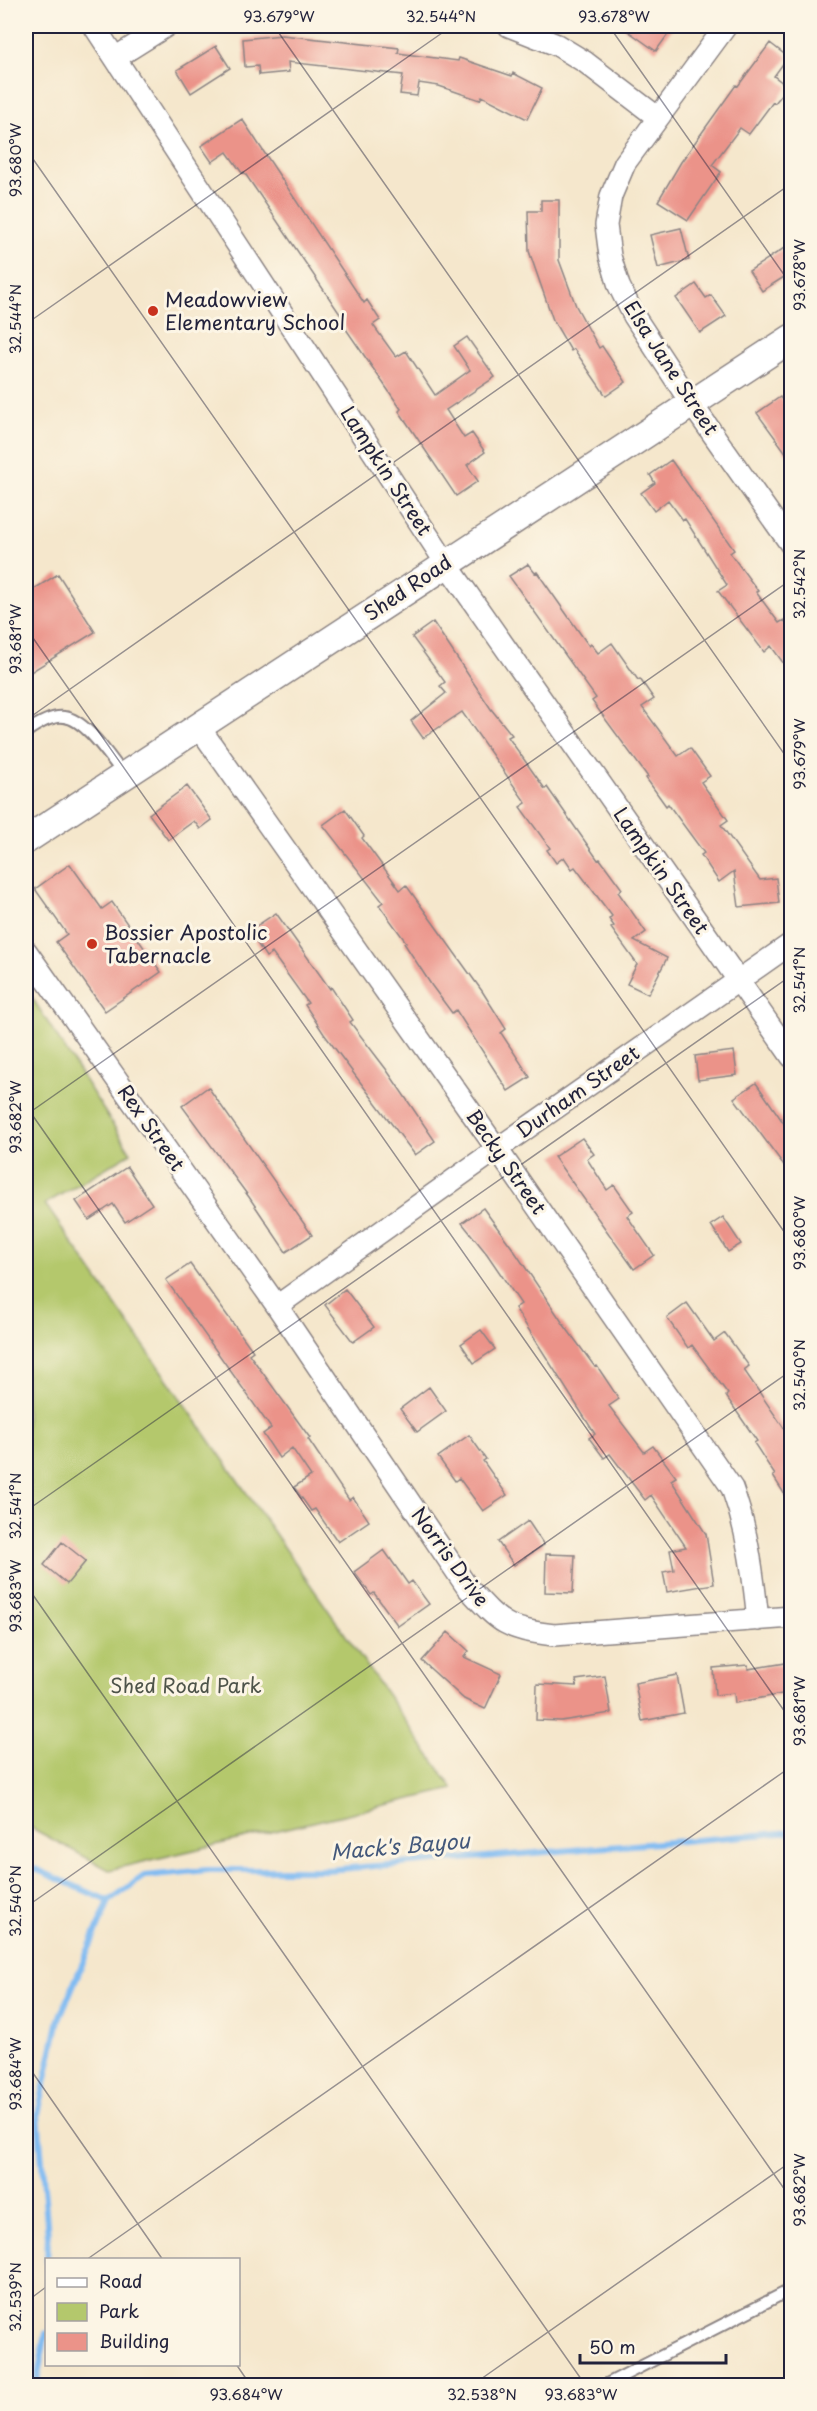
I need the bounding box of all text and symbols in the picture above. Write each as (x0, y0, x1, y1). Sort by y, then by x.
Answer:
text: 93.679°W (243, 4, 315, 27)
text: 32.544°N (406, 4, 476, 27)
text: 93.678°W (578, 4, 651, 27)
text: 93.680°W (3, 122, 26, 197)
text: 93.678°W (787, 238, 810, 311)
text: 32.544°N (3, 284, 26, 354)
place label: Meadowview Elementary School (165, 284, 345, 337)
street label: Elsa Jane Street (617, 294, 727, 441)
marker: Meadowview Elementary School (146, 304, 160, 318)
street label: Lampkin Street (334, 400, 440, 541)
street label: Shed Road (358, 547, 457, 628)
text: 32.542°N (787, 549, 810, 619)
text: 93.681°W (3, 603, 26, 674)
text: 93.679°W (787, 718, 810, 790)
street label: Lampkin Street (607, 801, 717, 940)
place label: Bossier Apostolic Tabernacle (104, 917, 268, 970)
marker: Bossier Apostolic Tabernacle (85, 937, 99, 951)
text: 32.541°N (787, 947, 810, 1013)
street label: Durham Street (510, 1037, 645, 1145)
street label: Rex Street (111, 1078, 193, 1177)
text: 93.682°W (3, 1080, 26, 1154)
street label: Becky Street (459, 1103, 554, 1220)
text: 93.680°W (787, 1195, 810, 1270)
text: 32.540°N (787, 1339, 810, 1411)
text: 32.541°N (3, 1473, 26, 1539)
street label: Norris Drive (404, 1500, 497, 1612)
text: 93.683°W (3, 1559, 26, 1632)
park label: Shed Road Park (110, 1670, 262, 1700)
text: 93.681°W (787, 1675, 810, 1746)
water label: Mack's Bayou (329, 1823, 472, 1867)
text: 32.540°N (3, 1865, 26, 1937)
text: 93.684°W (3, 2037, 26, 2111)
text: 93.682°W (787, 2153, 810, 2227)
legend (45, 2258, 240, 2366)
text: 32.539°N (3, 2262, 26, 2332)
text: Road (99, 2267, 143, 2294)
text: Park (99, 2297, 139, 2324)
text: Building (99, 2327, 169, 2354)
scale bar (580, 2327, 726, 2365)
text: 50 m (589, 2333, 636, 2360)
text: 93.684°W (209, 2382, 283, 2405)
text: 32.538°N (447, 2382, 517, 2405)
text: 93.683°W (545, 2382, 618, 2405)

